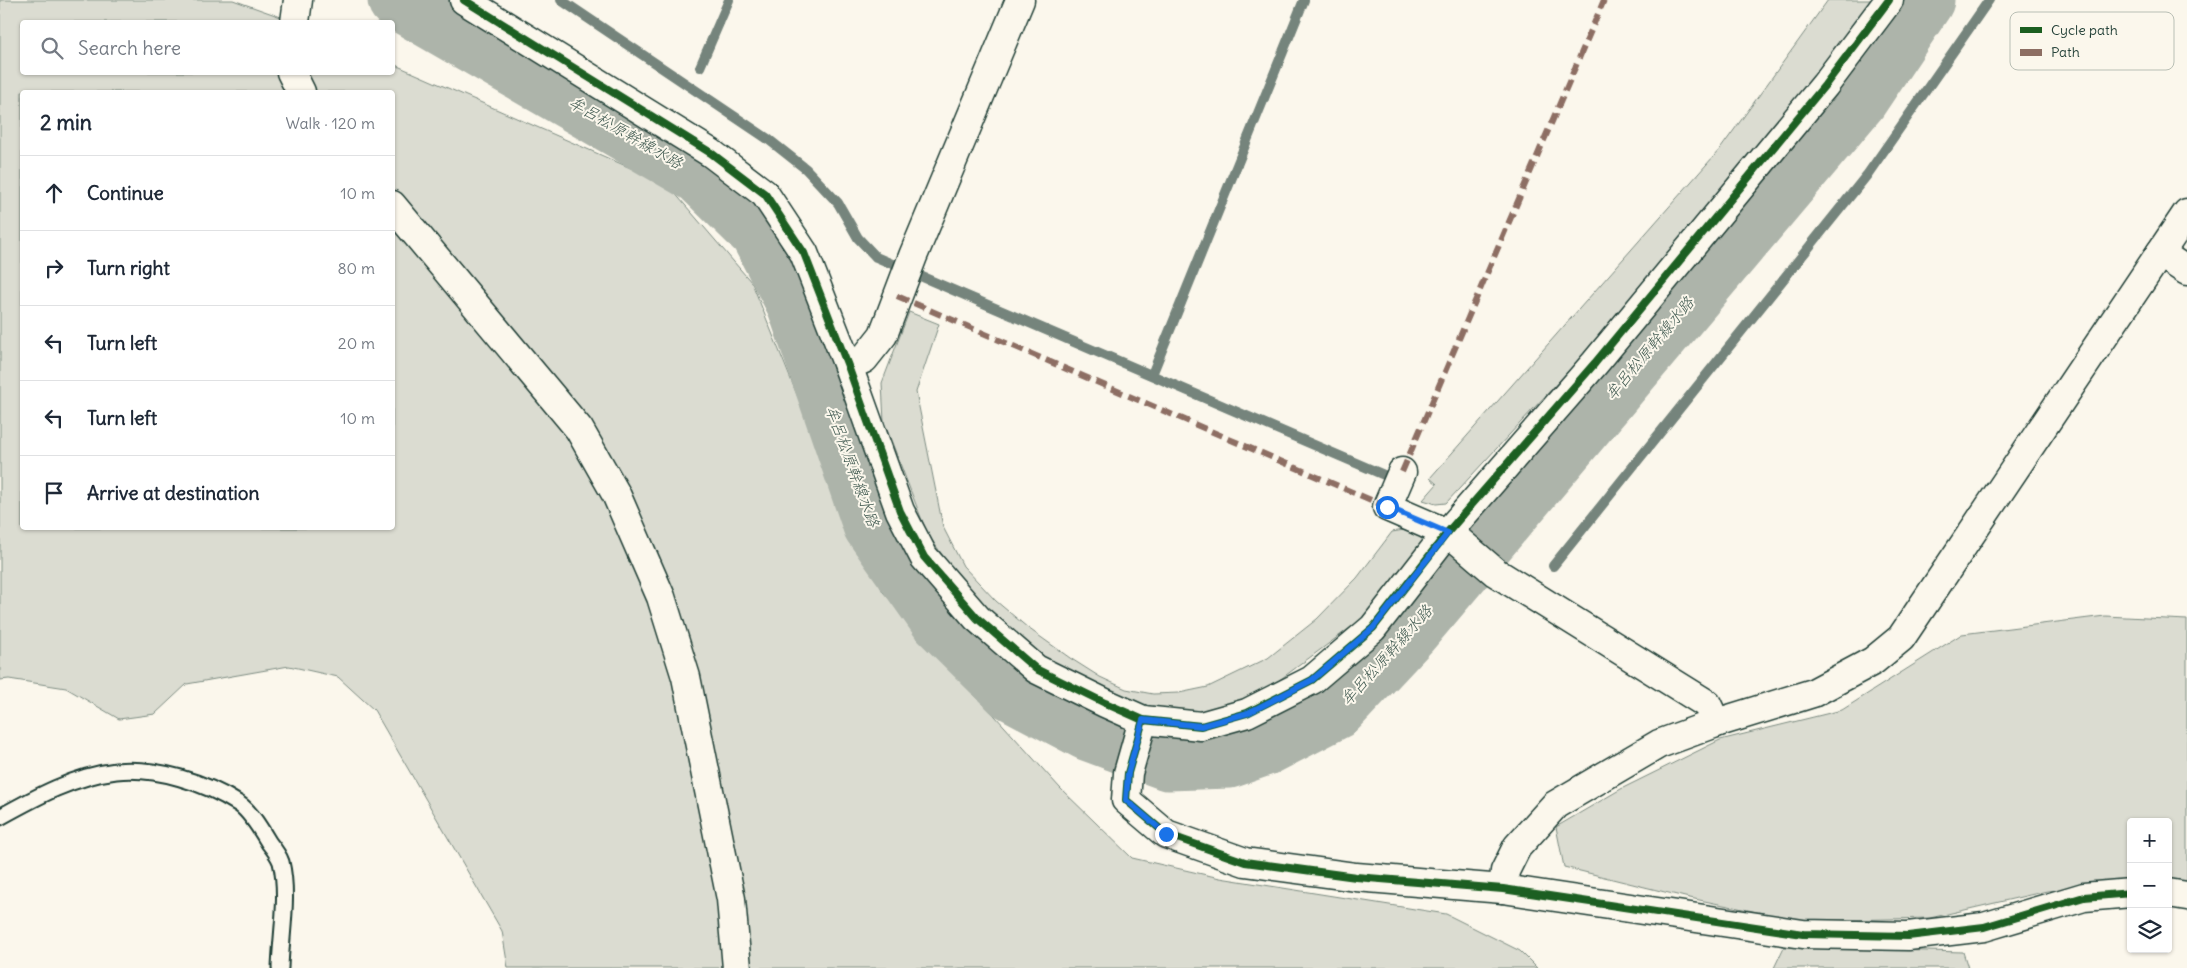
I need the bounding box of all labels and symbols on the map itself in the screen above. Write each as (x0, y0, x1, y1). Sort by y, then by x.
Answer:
legend (2010, 12, 2174, 70)
text: Cycle path (2051, 21, 2118, 39)
text: Path (2051, 43, 2080, 61)
water label: 牟呂松原幹線水路 (566, 91, 687, 173)
water label: 牟呂松原幹線水路 (1600, 292, 1698, 403)
water label: 牟呂松原幹線水路 (822, 402, 885, 530)
route start (1376, 496, 1399, 519)
water label: 牟呂松原幹線水路 (1336, 600, 1437, 709)
route end (1155, 823, 1178, 846)

